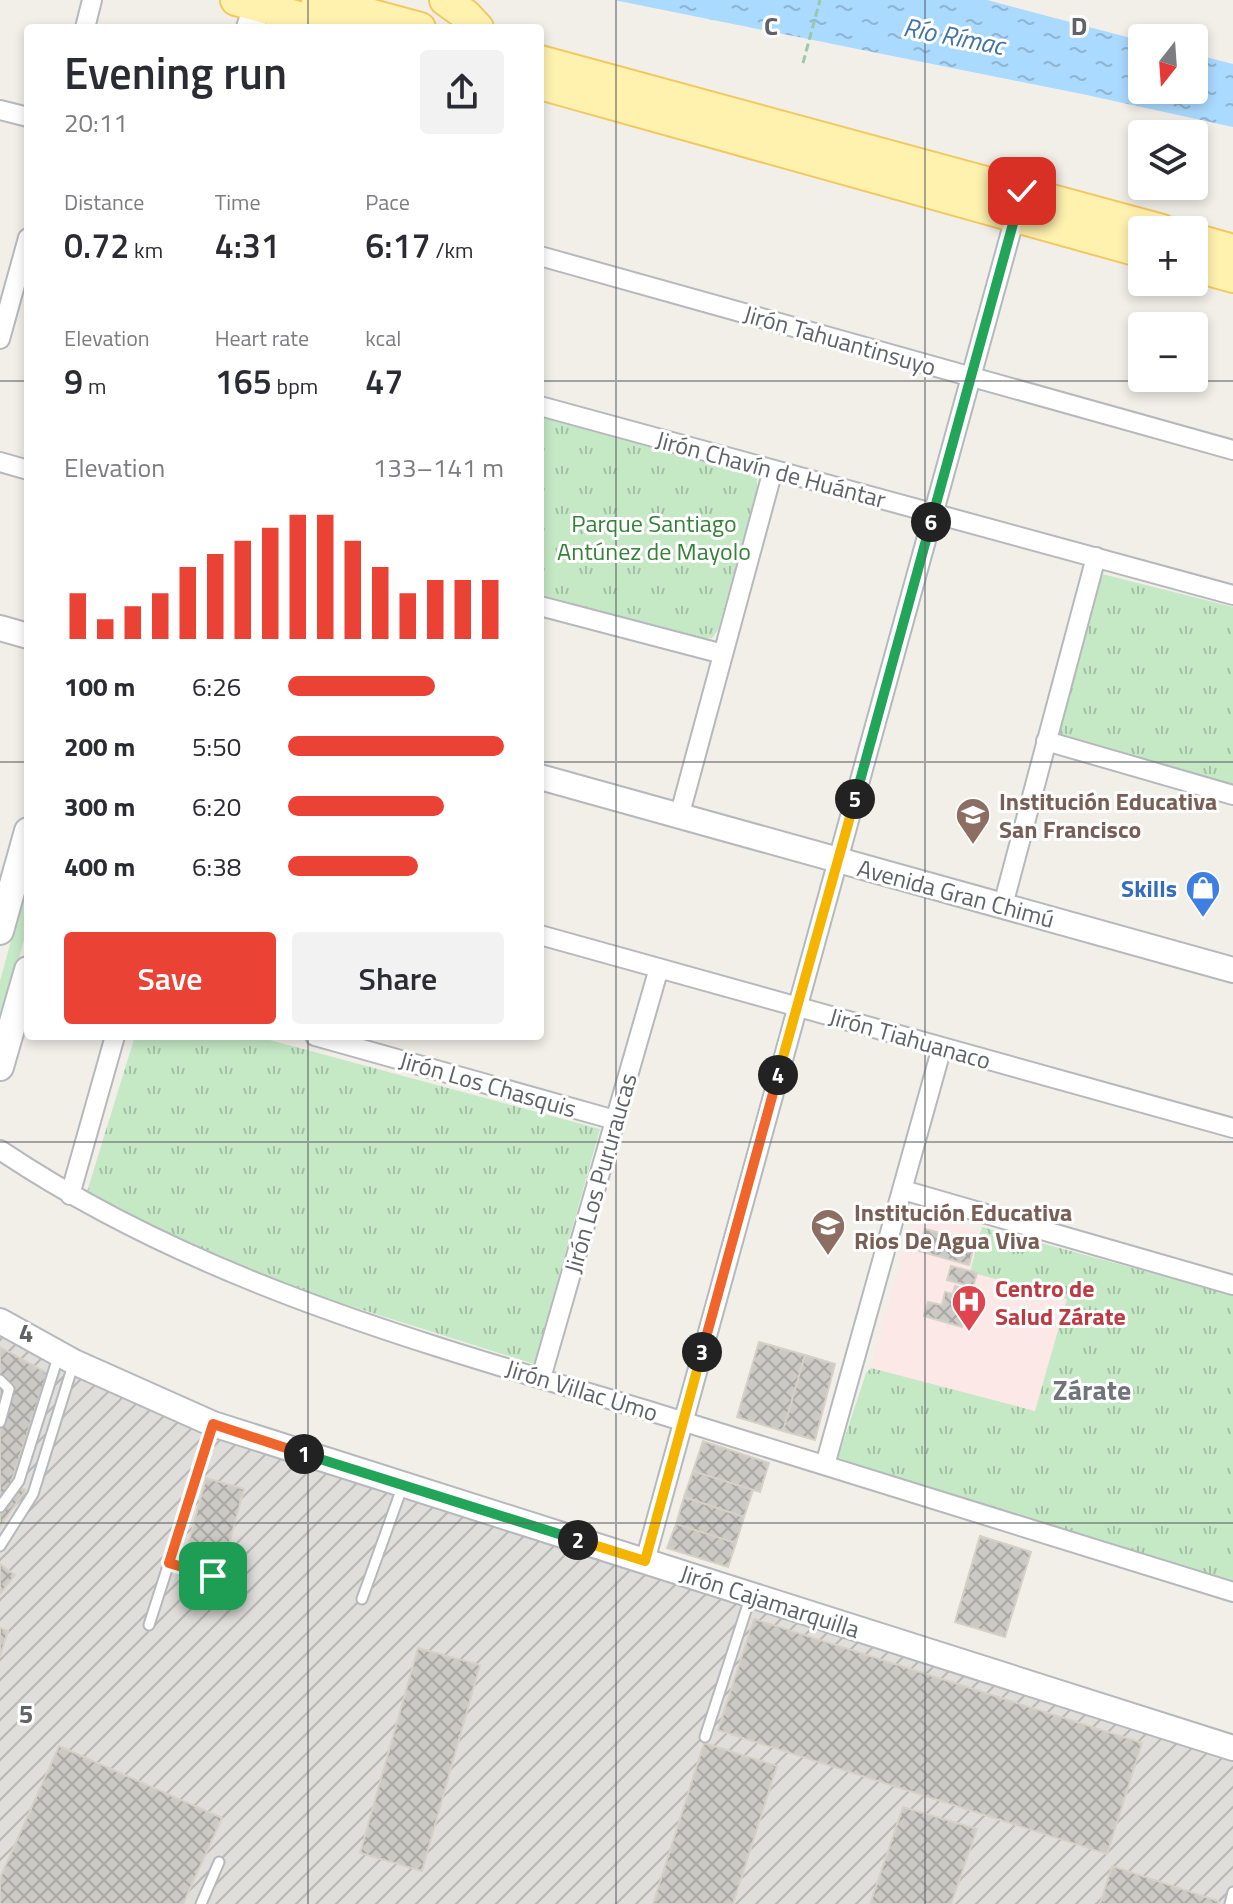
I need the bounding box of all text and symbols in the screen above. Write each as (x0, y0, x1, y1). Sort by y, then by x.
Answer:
text: C (764, 6, 778, 45)
text: D (1071, 6, 1087, 45)
water label: Río Rímac (900, 7, 1010, 65)
north arrow (1128, 24, 1208, 104)
map controls (1128, 24, 1208, 392)
text: Evening run (64, 39, 287, 106)
button: share (420, 50, 504, 134)
text: 20:11 (64, 103, 128, 142)
button: layers (1128, 120, 1208, 200)
pin (988, 157, 1056, 225)
icon: check (1000, 169, 1044, 213)
text: Distance (64, 185, 144, 219)
text: Time (215, 185, 261, 219)
text: Pace (365, 185, 410, 219)
button: + (1128, 216, 1208, 296)
text: 0.72 (64, 219, 129, 271)
text: 4:31 (215, 219, 280, 271)
text: 6:17 (365, 219, 431, 271)
text: km (129, 233, 163, 267)
text: /km (431, 233, 473, 267)
street label: Jirón Tahuantinsuyo (740, 295, 940, 385)
button: − (1128, 312, 1208, 392)
text: Elevation (64, 321, 150, 355)
text: Heart rate (215, 321, 309, 355)
text: kcal (365, 321, 401, 355)
text: 9 (64, 355, 83, 407)
text: 165 (215, 355, 272, 407)
text: 47 (365, 355, 403, 407)
text: m (83, 369, 106, 403)
text: bpm (272, 369, 318, 403)
street label: Jirón Chavín de Huántar (652, 421, 890, 517)
text: Elevation (64, 448, 165, 487)
text: 133–141 m (373, 448, 504, 487)
pin: 6 (911, 502, 951, 542)
park label: Parque Santiago Antúnez de Mayolo (557, 505, 751, 569)
text: 6 (925, 505, 937, 539)
text: 100 m (64, 667, 135, 706)
text: 6:26 (192, 667, 241, 706)
text: 200 m (64, 727, 135, 766)
text: 5:50 (192, 727, 241, 766)
pin: 5 (835, 779, 875, 819)
text: 5 (849, 782, 861, 816)
place label: Institución Educativa San Francisco (999, 783, 1217, 847)
text: 300 m (64, 787, 135, 826)
text: 6:20 (192, 787, 241, 826)
school or university icon: Institución Educativa San Francisco (954, 796, 992, 846)
text: 400 m (64, 847, 135, 886)
text: 6:38 (192, 847, 241, 886)
street label: Avenida Gran Chimú (853, 849, 1059, 937)
shop icon: Skills (1184, 869, 1222, 919)
place label: Skills (1121, 870, 1177, 906)
button: Save (64, 932, 276, 1024)
button: Share (292, 932, 504, 1024)
street label: Jirón Tiahuanaco (825, 998, 995, 1078)
street label: Jirón Los Chasquis (395, 1042, 581, 1126)
pin: 4 (758, 1055, 798, 1095)
text: 4 (772, 1058, 784, 1092)
street label: Jirón Los Pururaucas (554, 1069, 646, 1277)
place label: Institución Educativa Rios De Agua Viva (854, 1194, 1072, 1258)
school or university icon: Institución Educativa Rios De Agua Viva (809, 1207, 847, 1257)
place label: Centro de Salud Zárate (995, 1270, 1126, 1334)
hospital icon: Centro de Salud Zárate (950, 1283, 988, 1333)
text: 4 (19, 1313, 33, 1352)
pin: 3 (682, 1332, 722, 1372)
text: 3 (696, 1335, 708, 1369)
street label: Jirón Villac Umo (501, 1350, 663, 1430)
district label: Zárate (1053, 1368, 1131, 1411)
pin: 1 (284, 1434, 324, 1474)
text: 1 (298, 1437, 310, 1471)
pin: 2 (558, 1520, 598, 1560)
text: 2 (572, 1523, 584, 1557)
pin (179, 1542, 247, 1610)
icon: arrive (191, 1554, 235, 1598)
street label: Jirón Cajamarquilla (675, 1555, 865, 1647)
text: 5 (19, 1694, 33, 1733)

